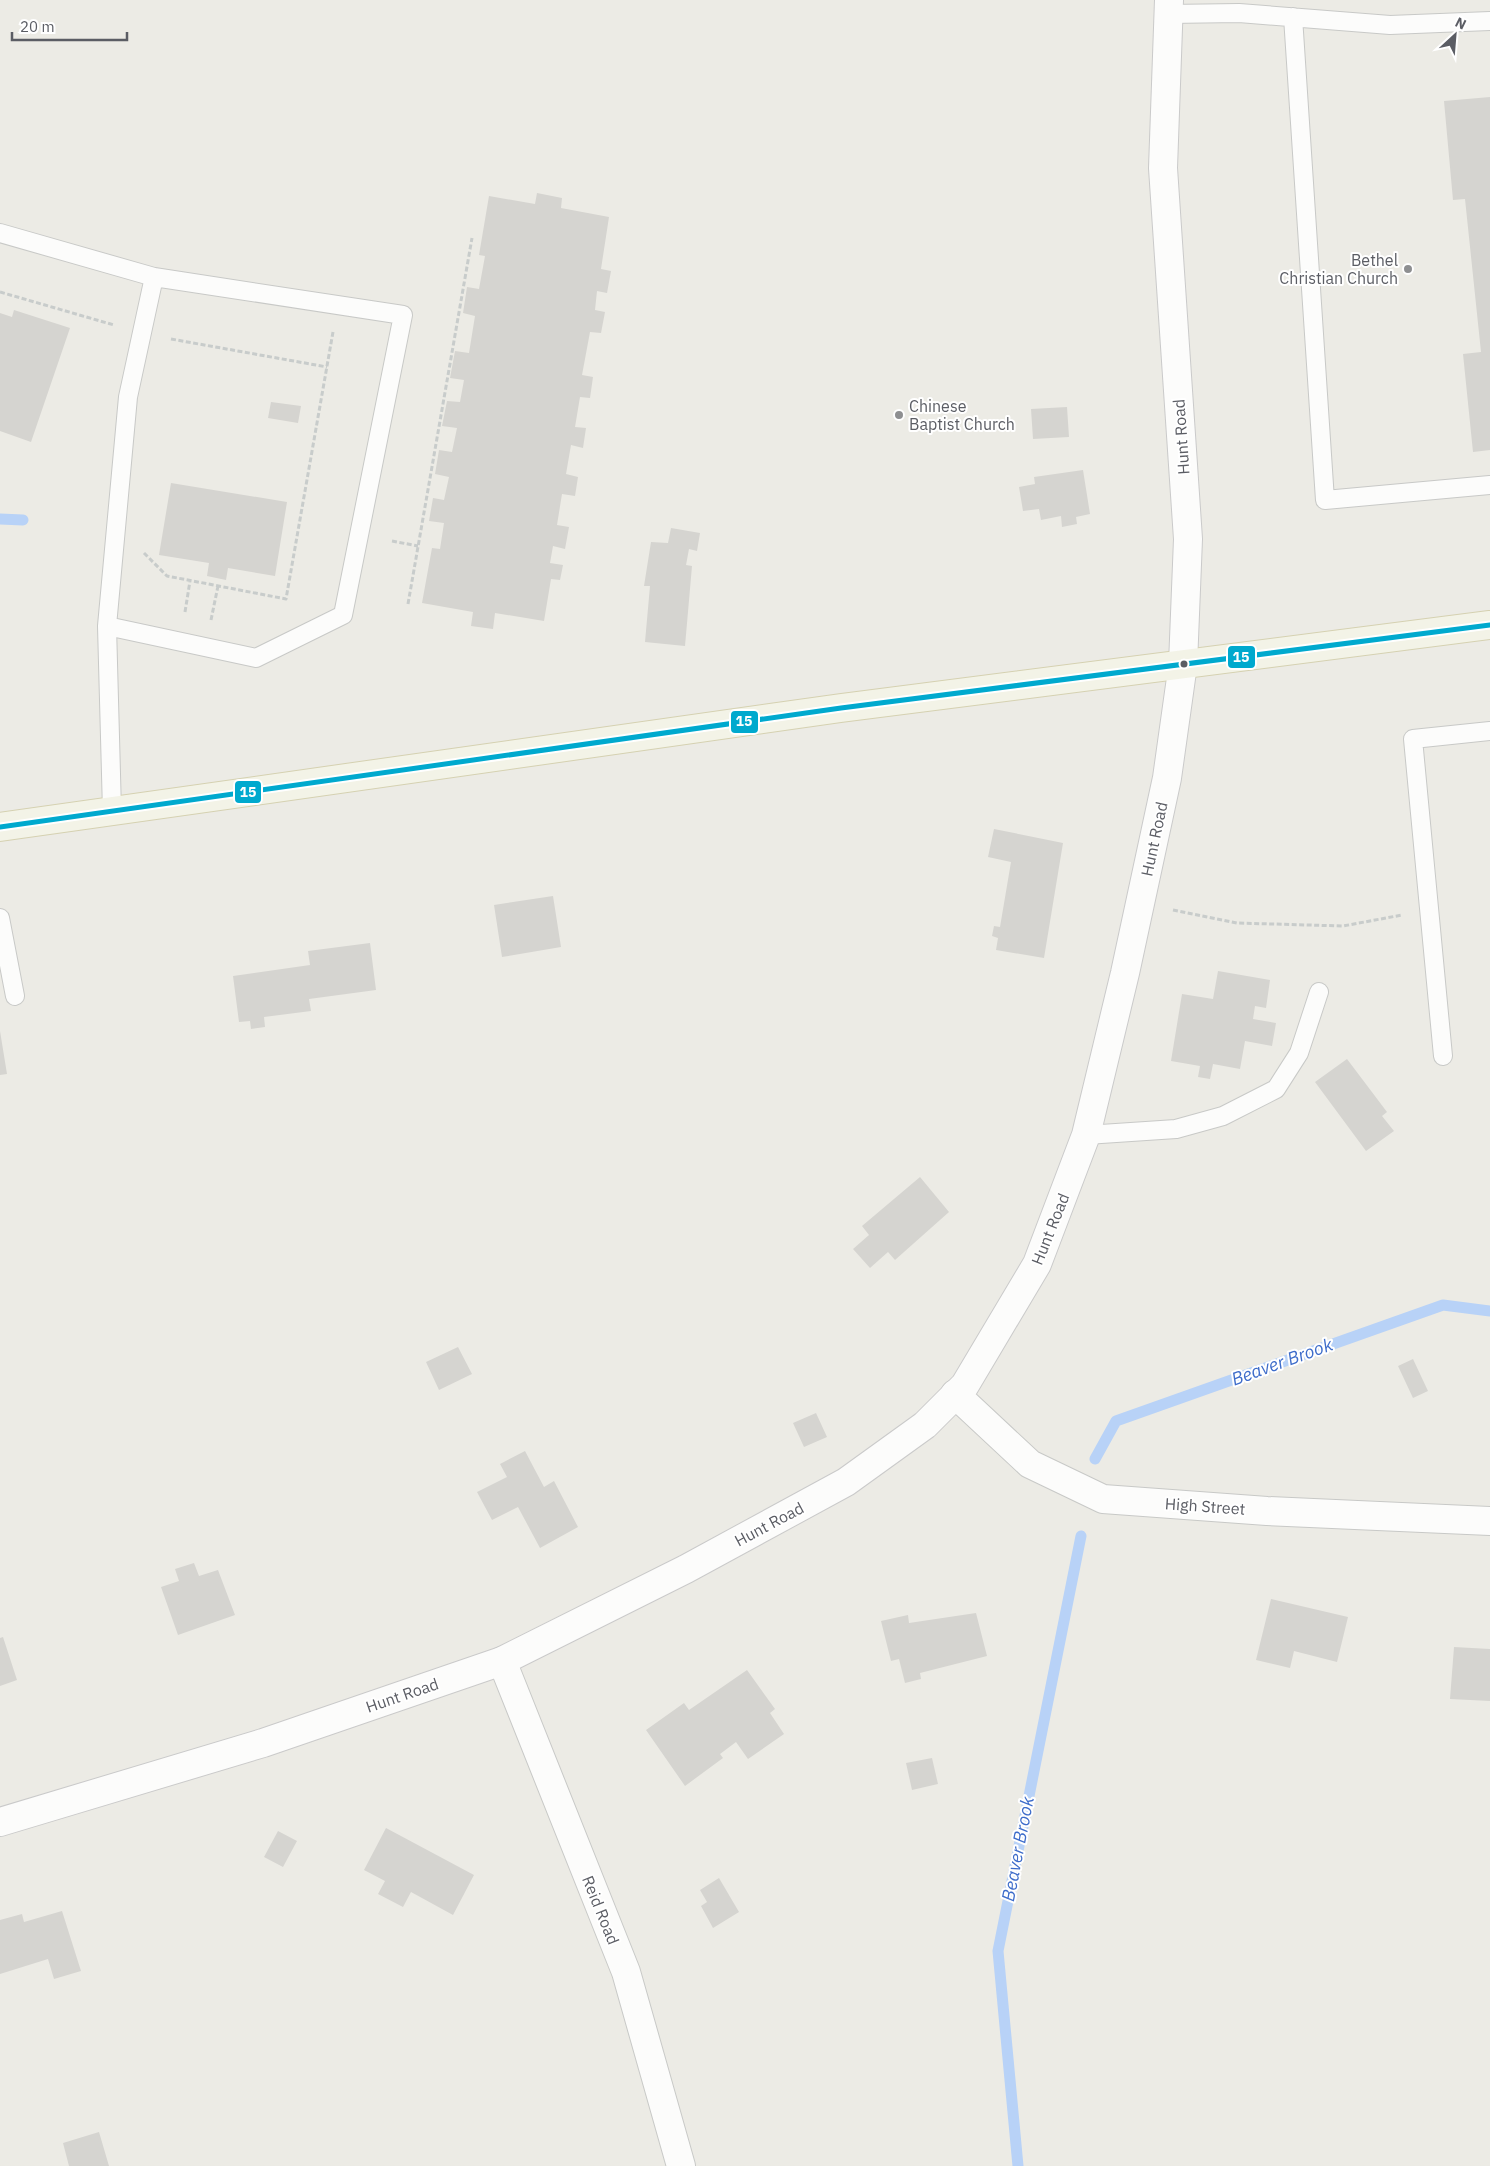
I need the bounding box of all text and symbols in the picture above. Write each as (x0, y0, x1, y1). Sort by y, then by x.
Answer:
scale bar (12, 10, 128, 42)
north arrow (1430, 10, 1480, 60)
text: N (1452, 13, 1469, 34)
text: 20 m (20, 17, 55, 36)
place label: Bethel Christian Church (1279, 250, 1398, 288)
marker: Bethel Christian Church (1402, 263, 1414, 275)
place label: Chinese Baptist Church (909, 396, 1015, 434)
street label: Hunt Road (1168, 399, 1194, 475)
marker: Chinese Baptist Church (893, 409, 905, 421)
line badge: 15 (1227, 645, 1256, 669)
text: 15 (1233, 648, 1249, 666)
unlabelled marker (1179, 659, 1189, 669)
line badge: 15 (730, 710, 759, 734)
text: 15 (736, 712, 752, 730)
line badge: 15 (234, 780, 262, 804)
text: 15 (240, 783, 256, 801)
street label: Hunt Road (1136, 800, 1172, 878)
street label: Hunt Road (1027, 1190, 1073, 1268)
water label: Beaver Brook (1228, 1332, 1336, 1390)
street label: High Street (1164, 1493, 1246, 1519)
street label: Hunt Road (731, 1497, 807, 1551)
street label: Hunt Road (363, 1673, 441, 1717)
water label: Beaver Brook (996, 1794, 1039, 1903)
street label: Reid Road (578, 1873, 624, 1947)

